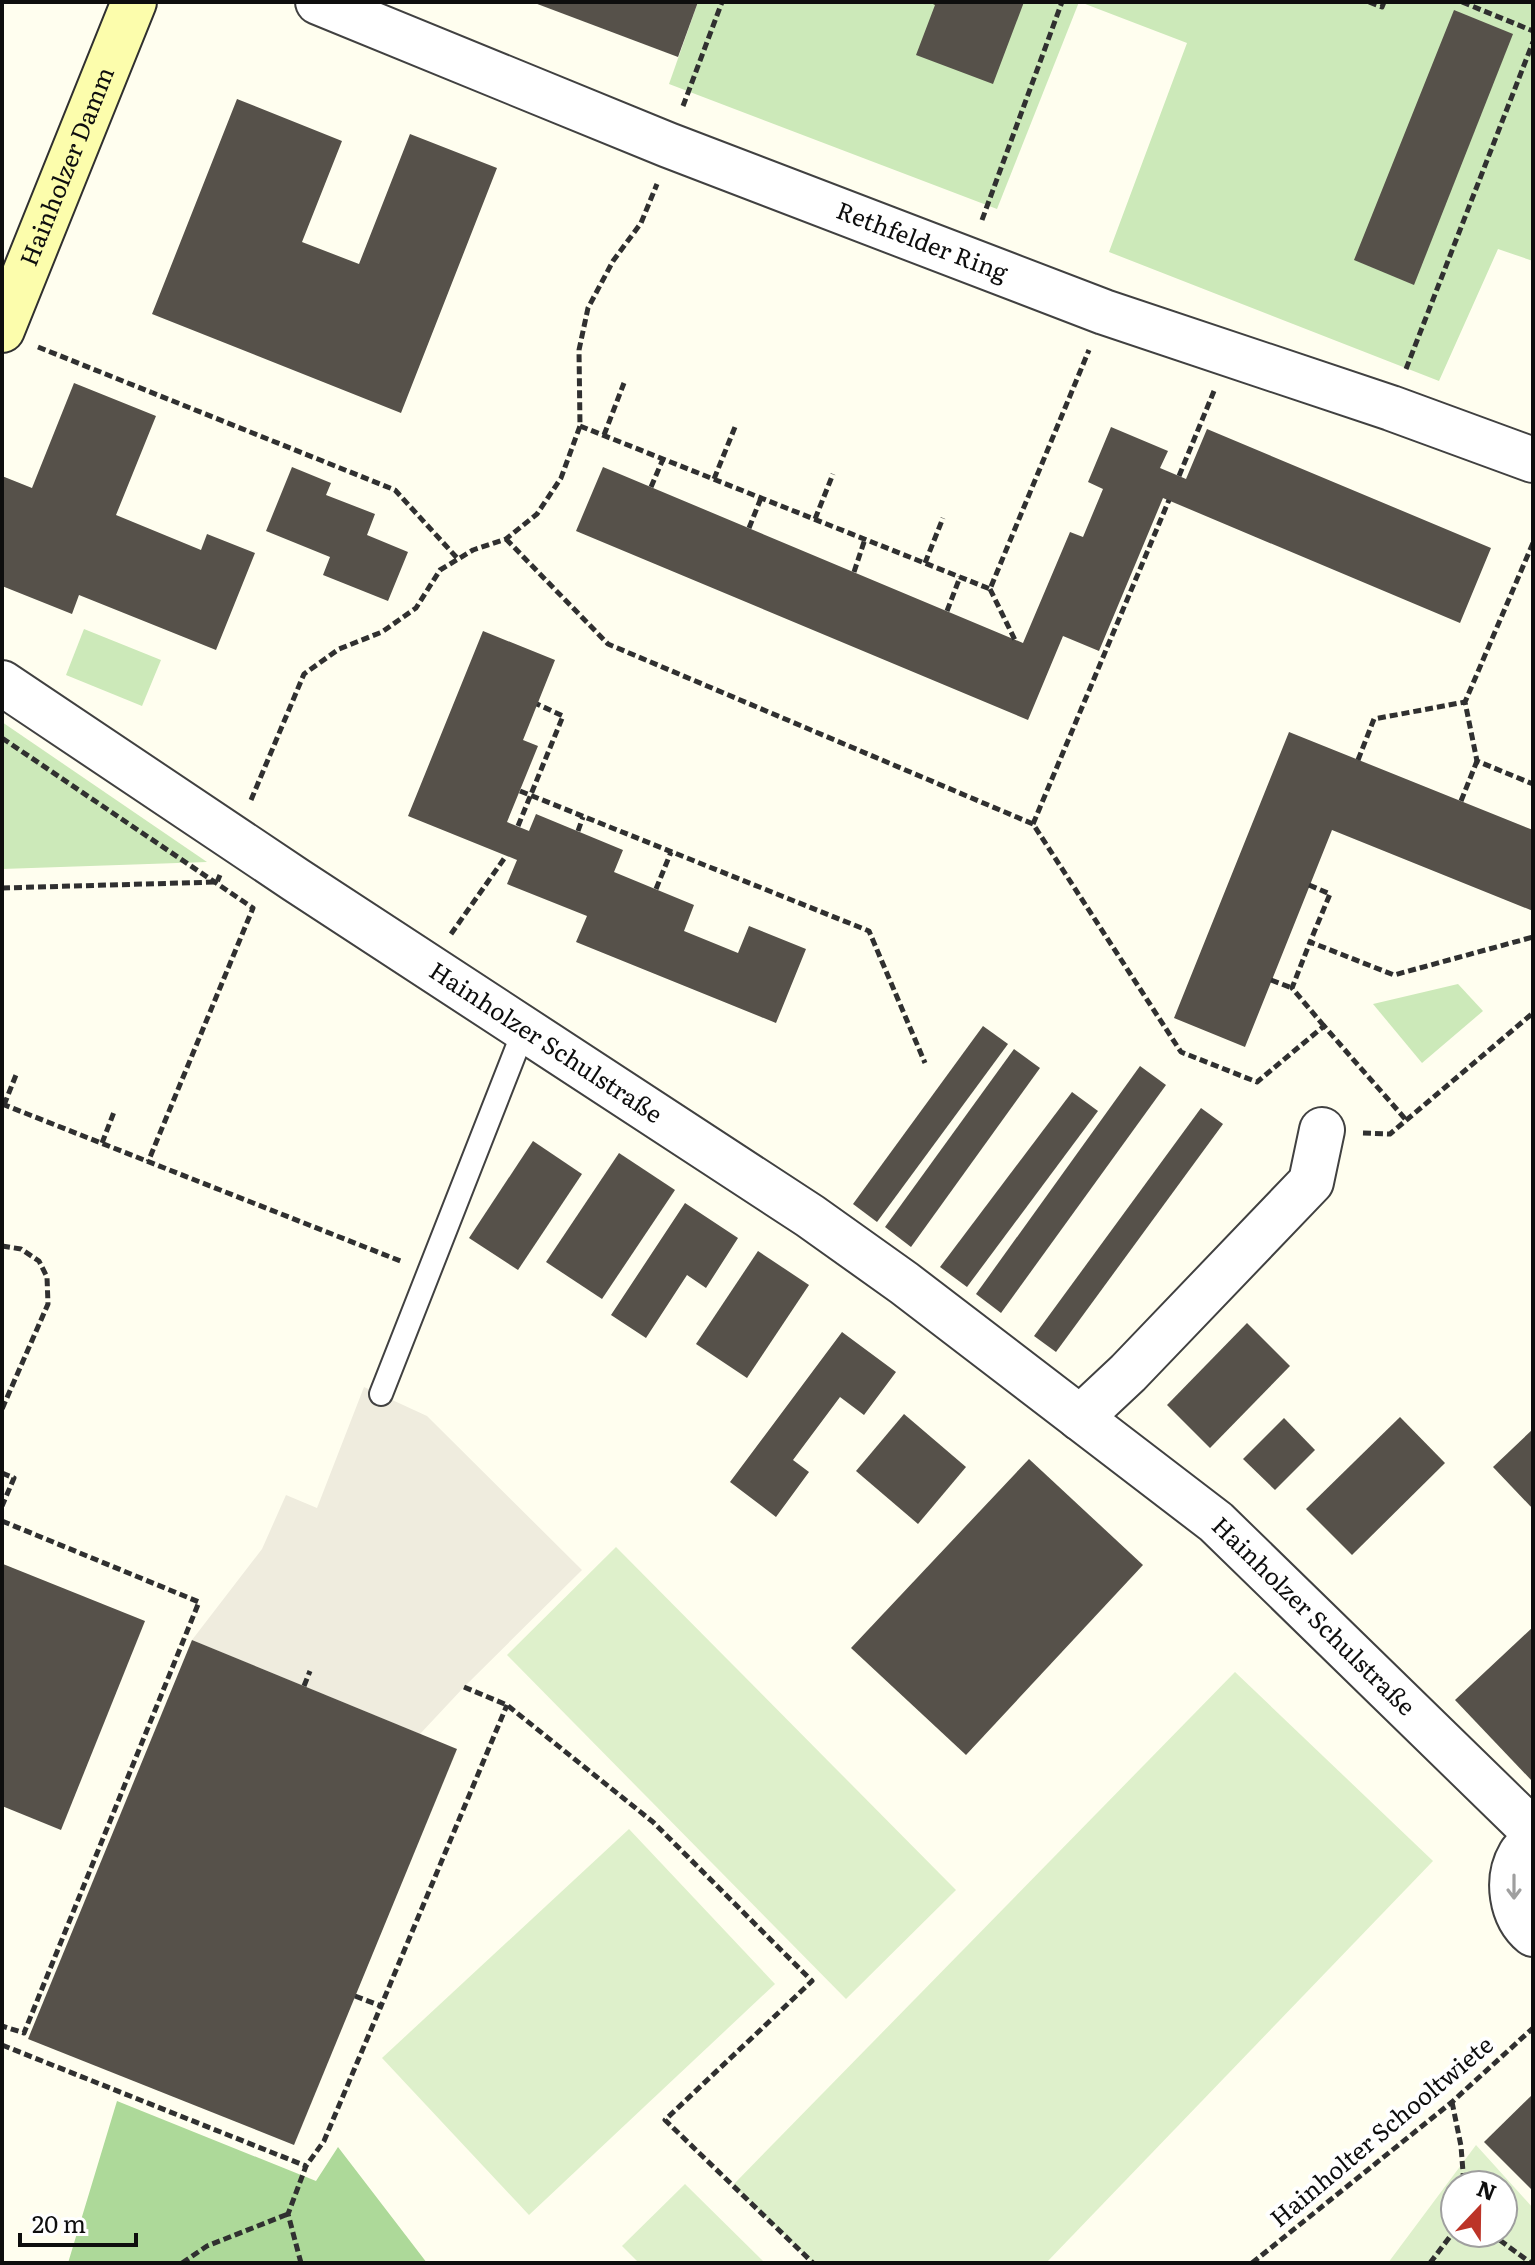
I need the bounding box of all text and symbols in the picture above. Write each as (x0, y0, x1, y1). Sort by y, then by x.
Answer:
street label: Hainholzer Damm (10, 61, 121, 271)
street label: Rethfelder Ring (832, 191, 1014, 289)
street label: Hainholzer Schulstraße (423, 952, 670, 1130)
street label: Hainholzer Schulstraße (1205, 1507, 1424, 1722)
one-way arrow (1506, 1873, 1522, 1900)
street label: Hainholter Schooltwiete (1261, 2026, 1499, 2234)
north arrow (1439, 2169, 1519, 2249)
text: N (1472, 2170, 1502, 2208)
scale bar (20, 2197, 136, 2247)
text: 20 m (32, 2205, 86, 2240)

